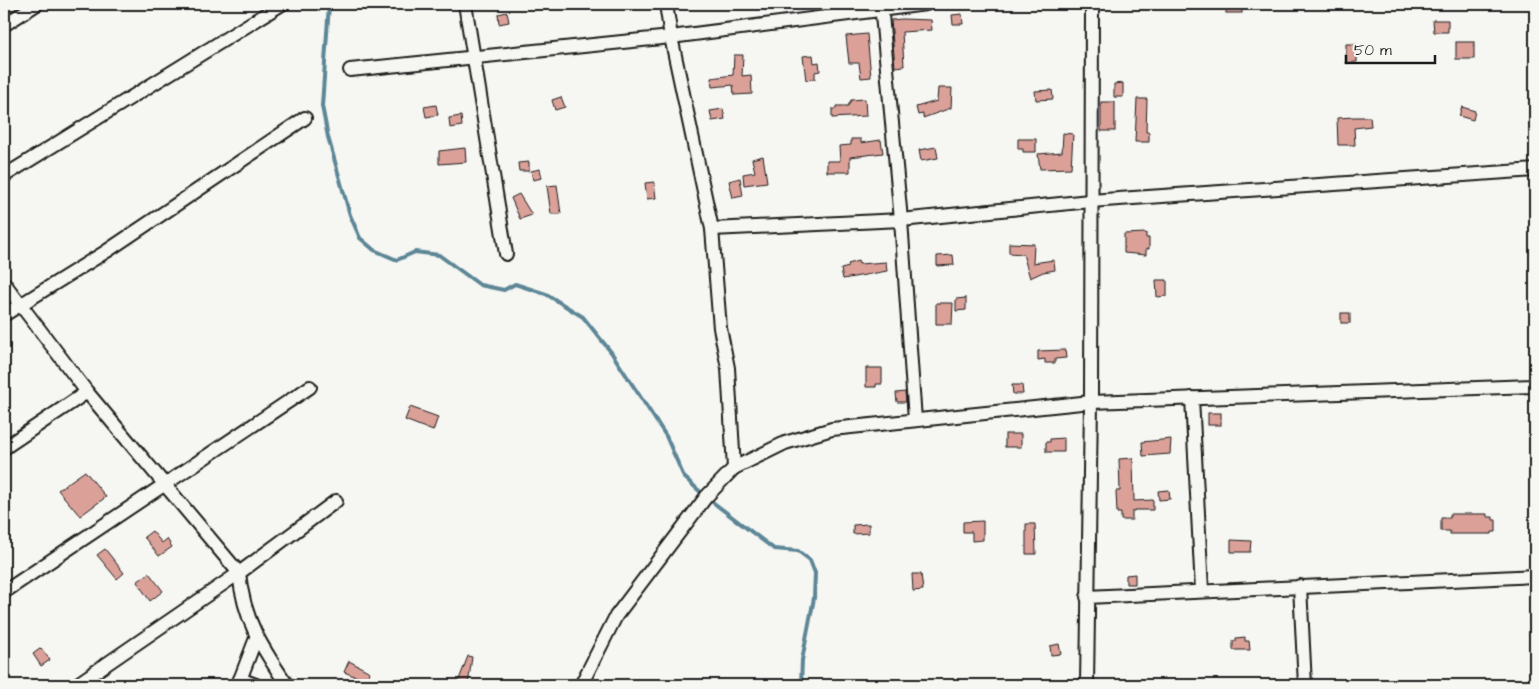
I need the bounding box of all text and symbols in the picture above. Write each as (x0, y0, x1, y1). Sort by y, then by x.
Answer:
scale bar (1346, 32, 1435, 64)
text: 50 m (1354, 40, 1392, 61)

